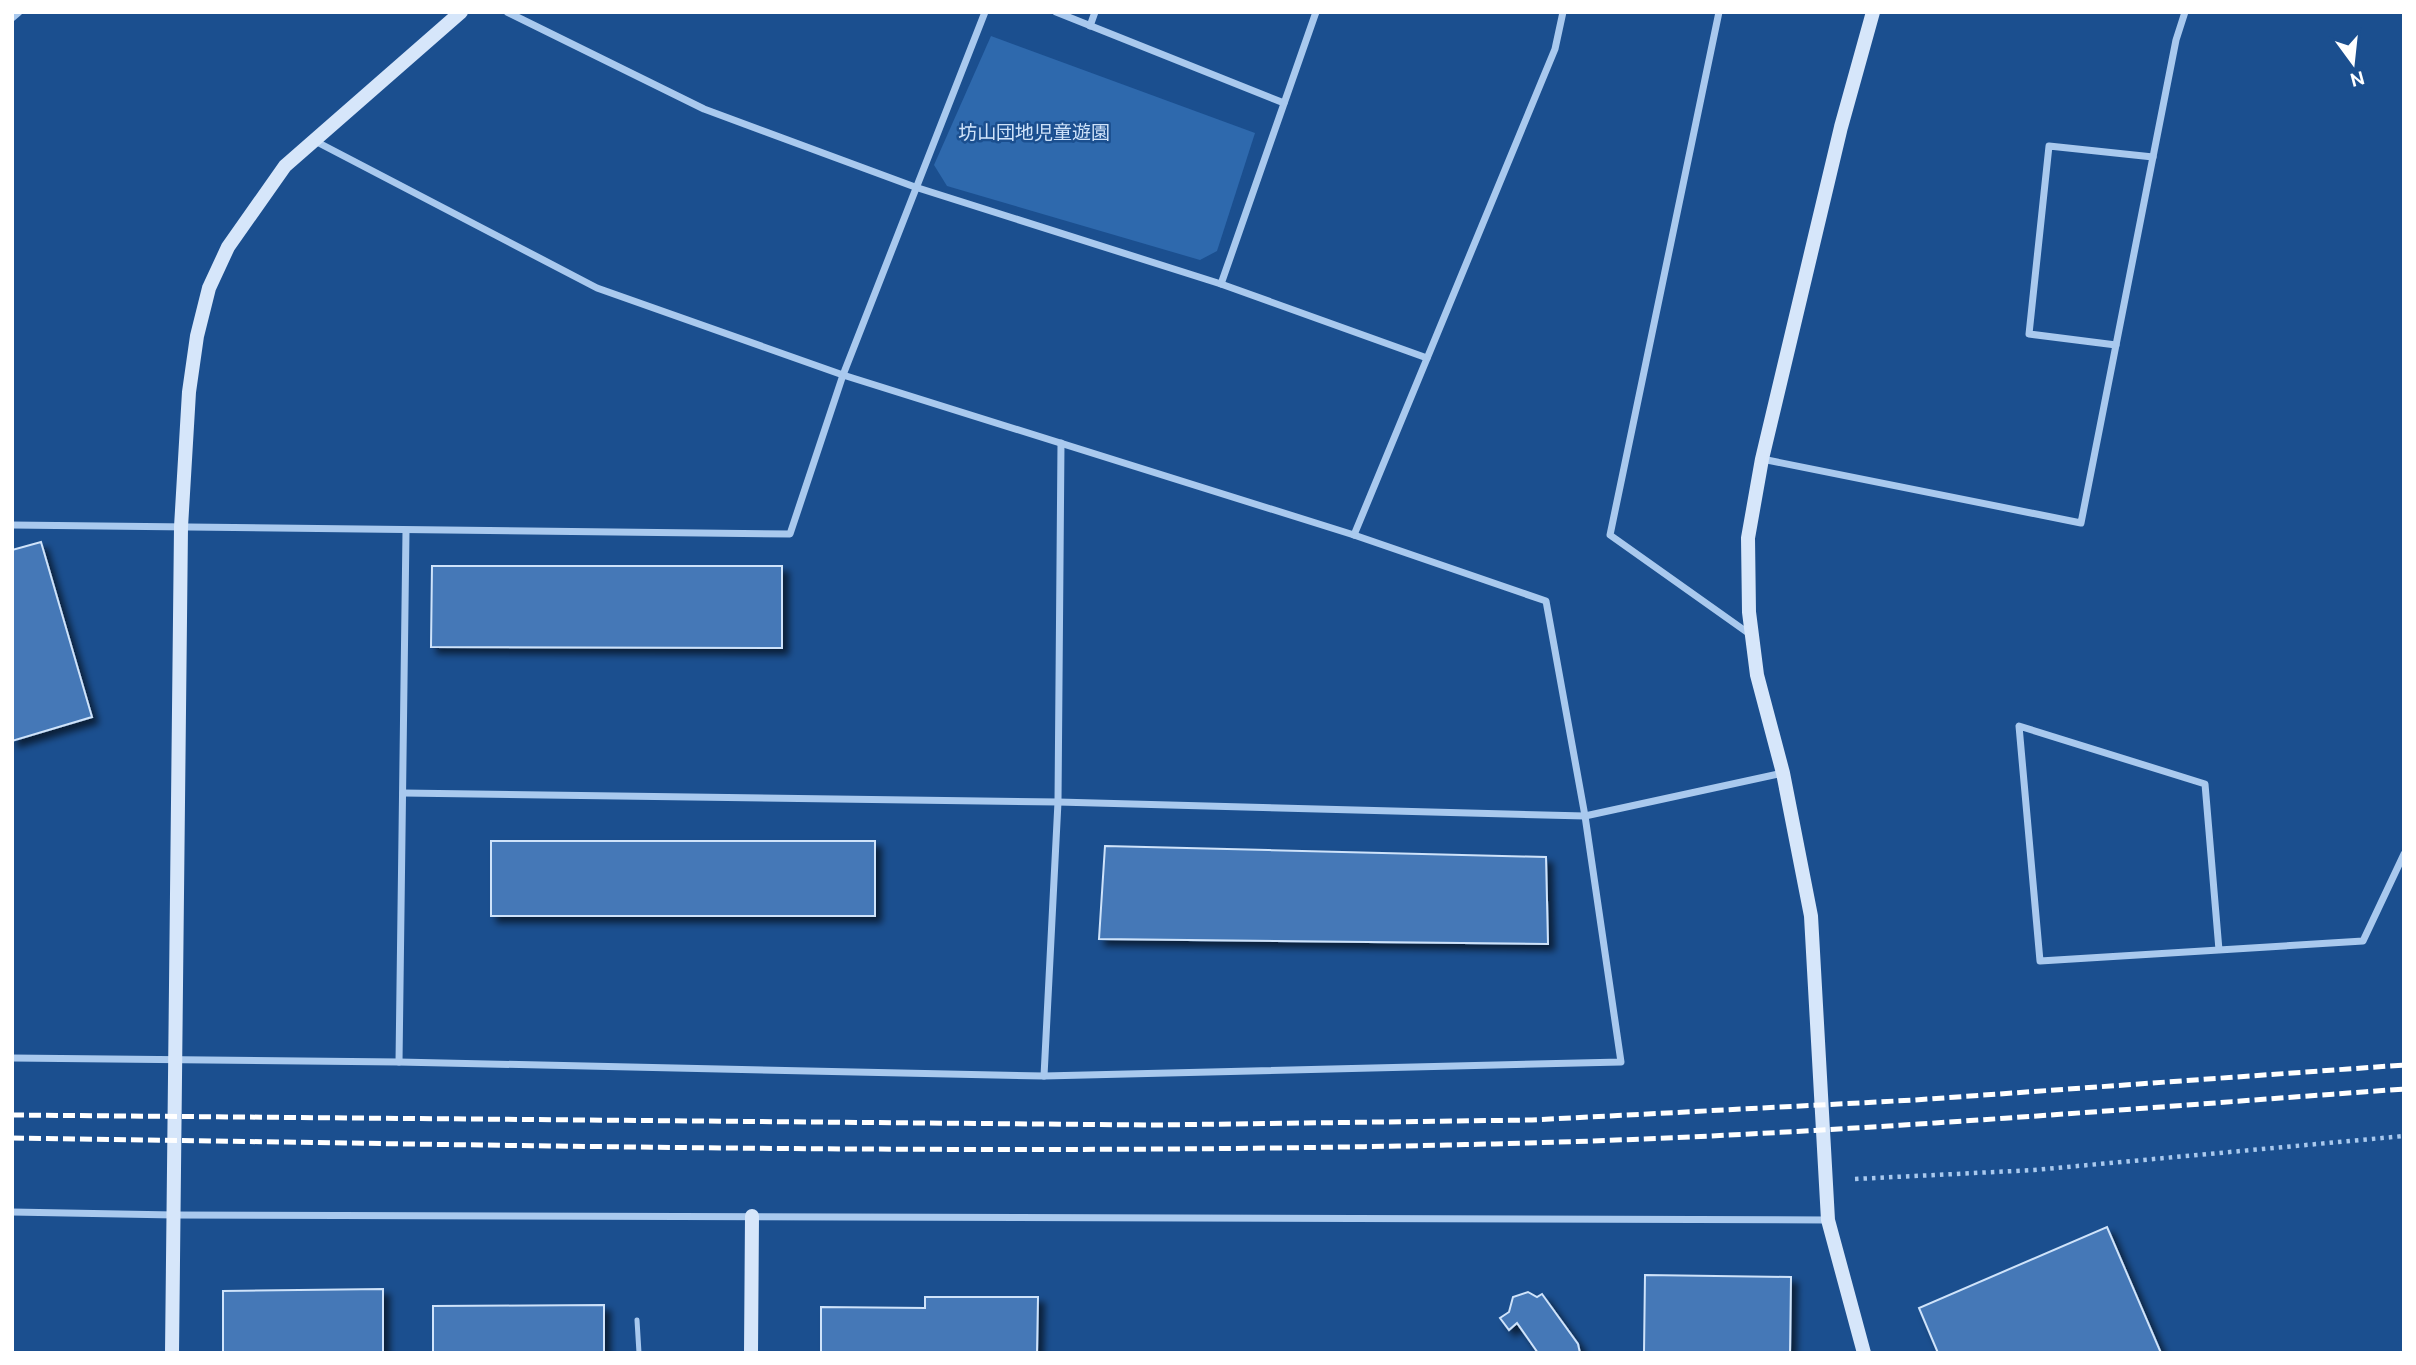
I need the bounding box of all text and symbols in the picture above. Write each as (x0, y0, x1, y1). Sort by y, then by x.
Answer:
north arrow (2318, 28, 2388, 98)
text: N (2348, 67, 2367, 92)
park label: 坊山団地児童遊園 (958, 121, 1110, 143)

